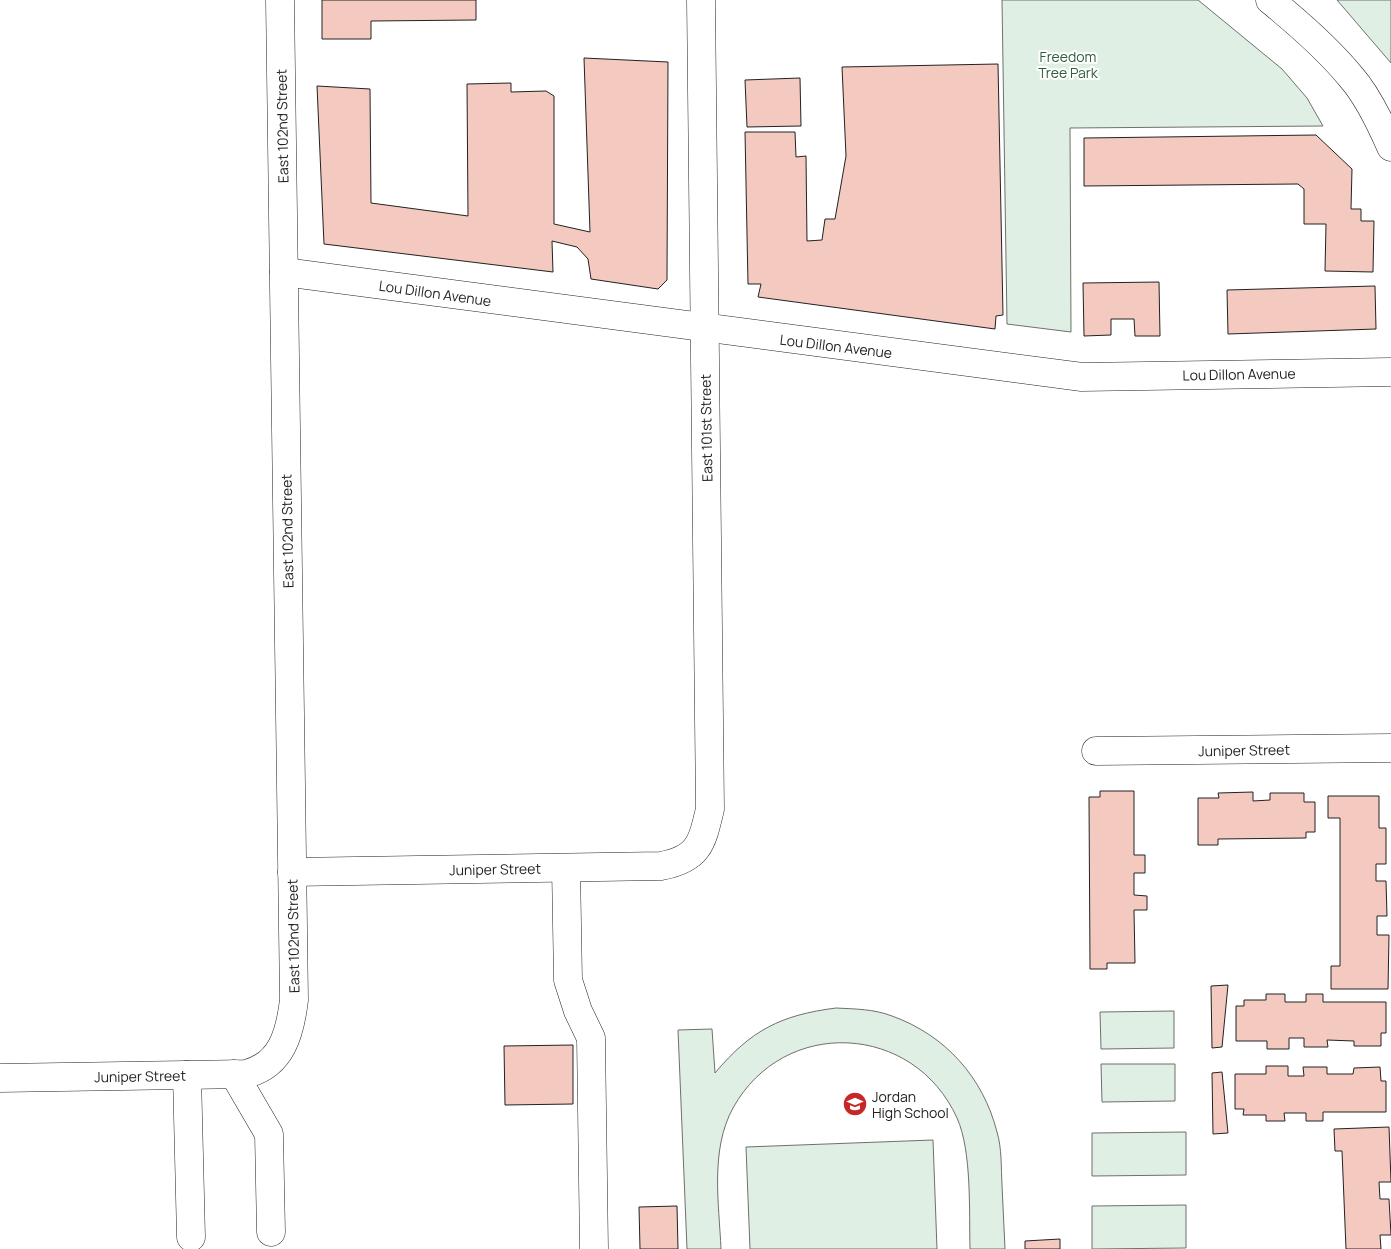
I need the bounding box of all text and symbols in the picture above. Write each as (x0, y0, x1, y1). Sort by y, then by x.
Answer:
park label: Freedom Tree Park (1038, 47, 1099, 82)
street label: East 102nd Street (272, 68, 292, 183)
street label: Lou Dillon Avenue (378, 276, 492, 310)
street label: Lou Dillon Avenue (779, 330, 893, 362)
street label: Lou Dillon Avenue (1182, 364, 1296, 384)
street label: East 101st Street (696, 374, 716, 482)
street label: East 102nd Street (277, 473, 297, 588)
street label: Juniper Street (1198, 740, 1290, 760)
street label: Juniper Street (449, 859, 541, 879)
street label: East 102nd Street (283, 878, 303, 993)
street label: Juniper Street (94, 1066, 186, 1086)
place label: Jordan High School (872, 1087, 949, 1122)
school or university icon: Jordan High School (842, 1091, 868, 1117)

